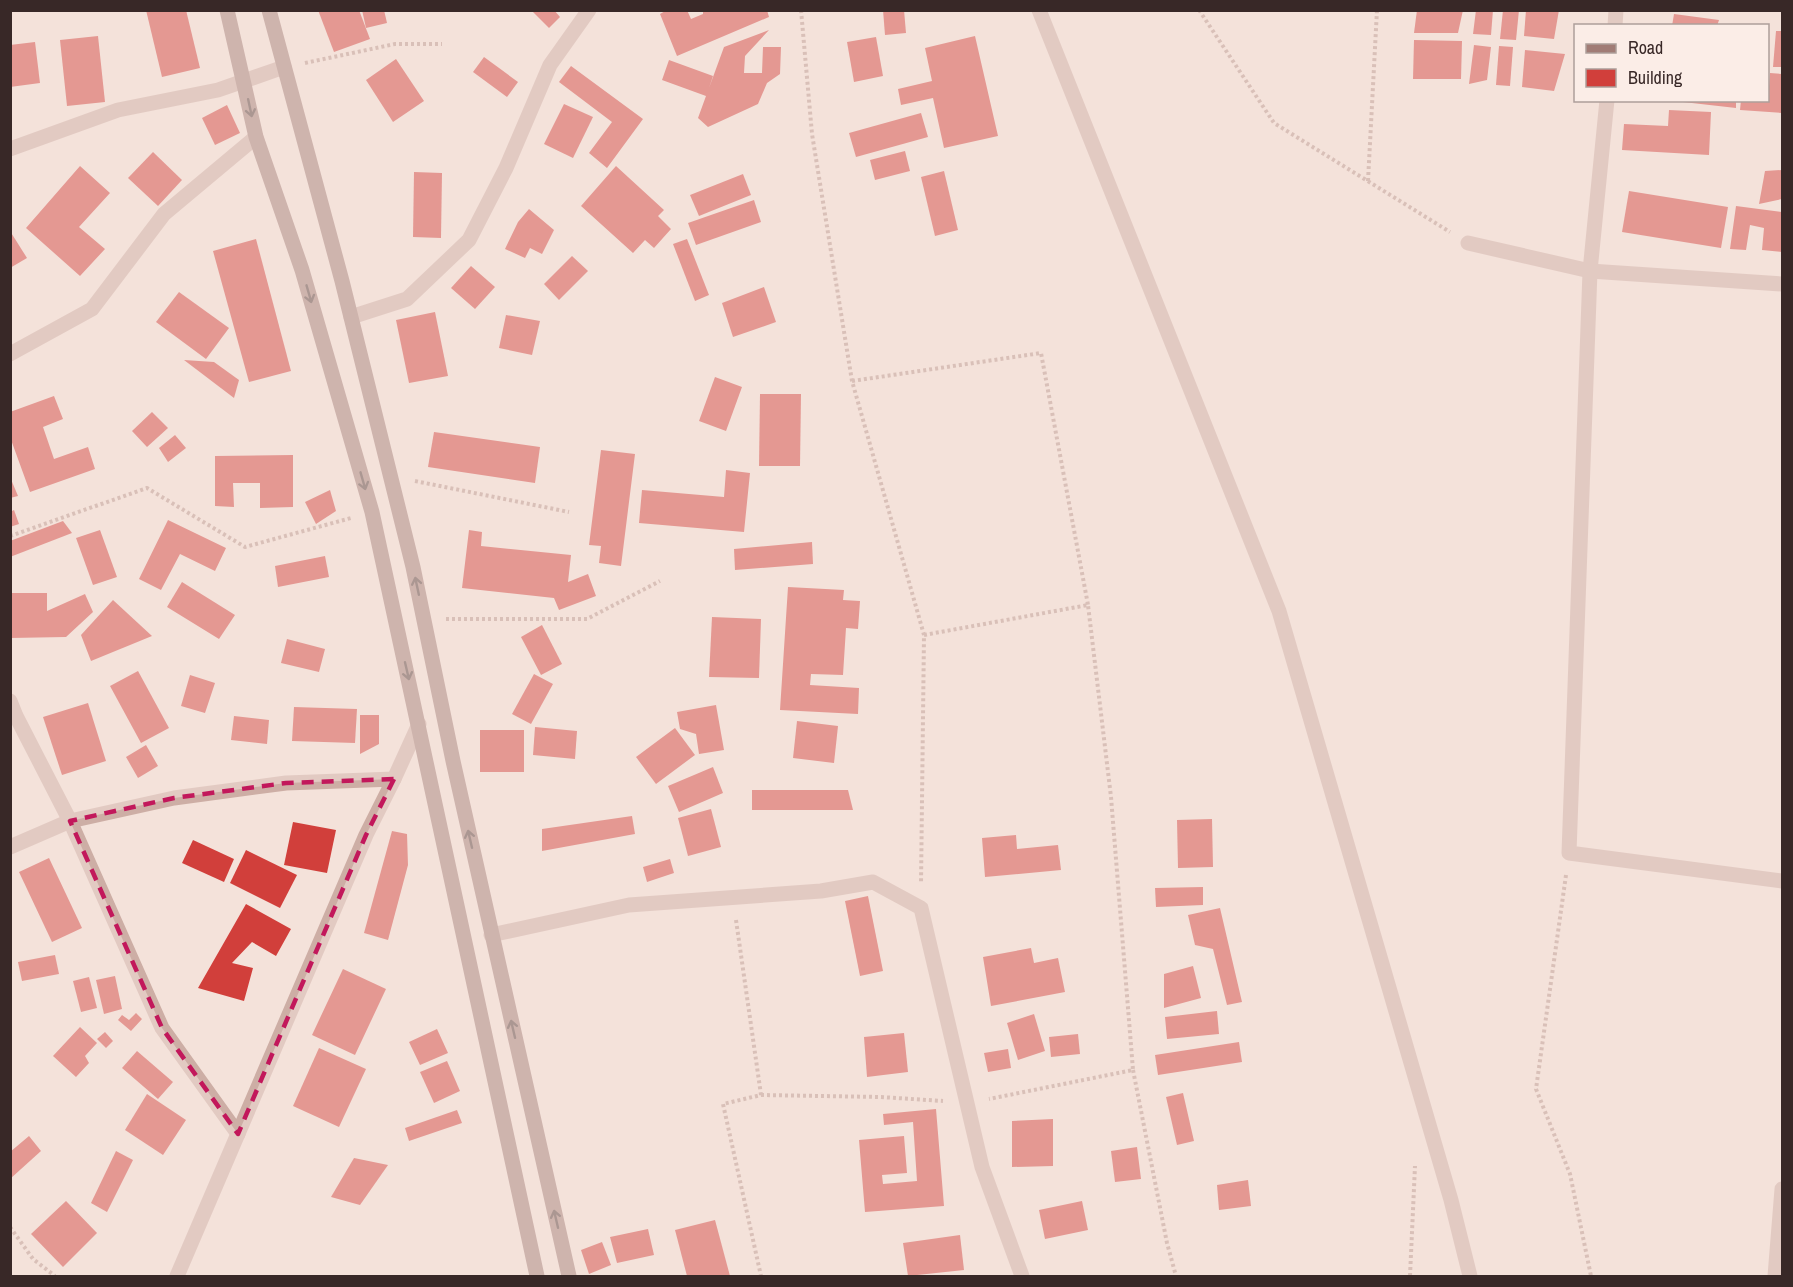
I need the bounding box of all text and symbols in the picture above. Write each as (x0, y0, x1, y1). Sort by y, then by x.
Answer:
legend (1574, 24, 1769, 102)
text: Road (1628, 35, 1663, 60)
text: Building (1628, 65, 1683, 90)
one-way arrow (245, 98, 256, 118)
one-way arrow (304, 284, 315, 303)
one-way arrow (358, 471, 369, 490)
one-way arrow (411, 577, 422, 597)
one-way arrow (402, 662, 414, 681)
one-way arrow (464, 830, 475, 849)
one-way arrow (506, 1020, 518, 1039)
one-way arrow (549, 1210, 561, 1229)

